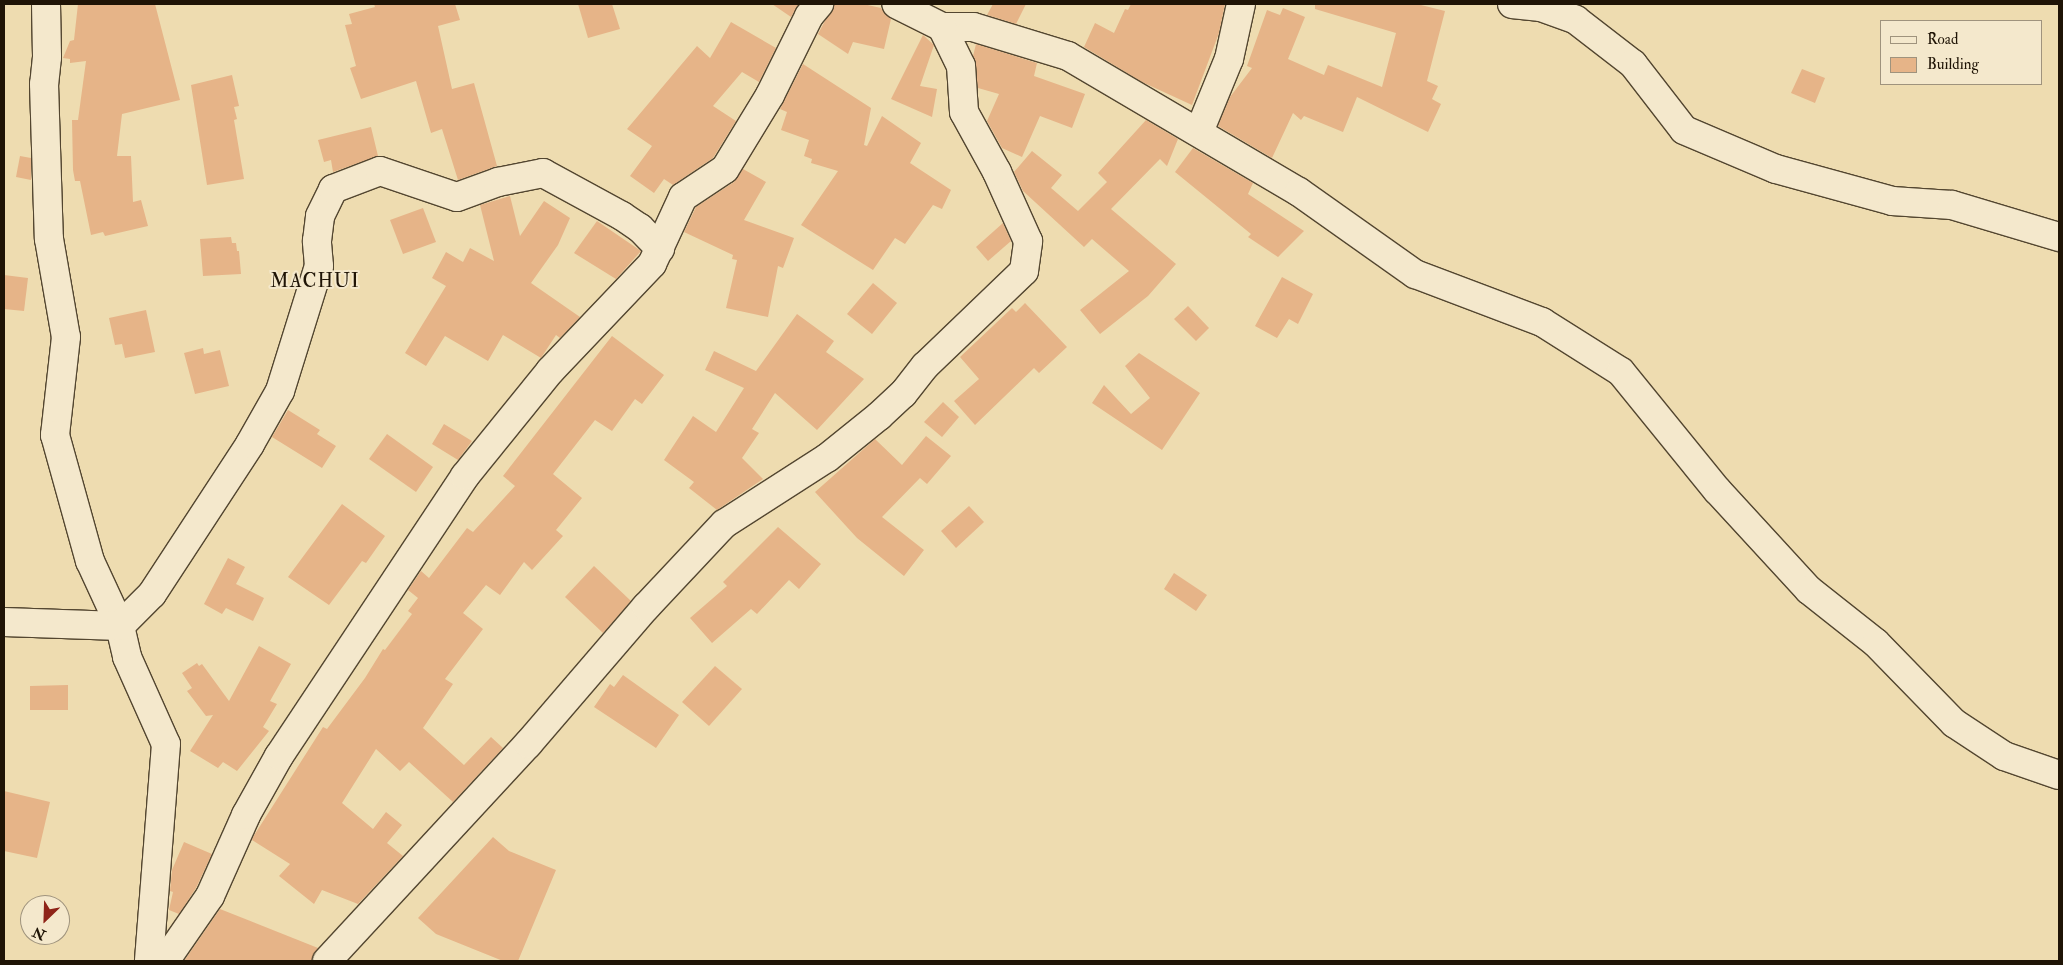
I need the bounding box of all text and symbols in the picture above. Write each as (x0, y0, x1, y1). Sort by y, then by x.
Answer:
legend (1880, 20, 2043, 85)
text: Road (1927, 30, 1958, 49)
text: Building (1927, 55, 1979, 74)
district label: MACHUI (270, 271, 360, 293)
north arrow (20, 895, 70, 945)
text: N (30, 923, 48, 944)

